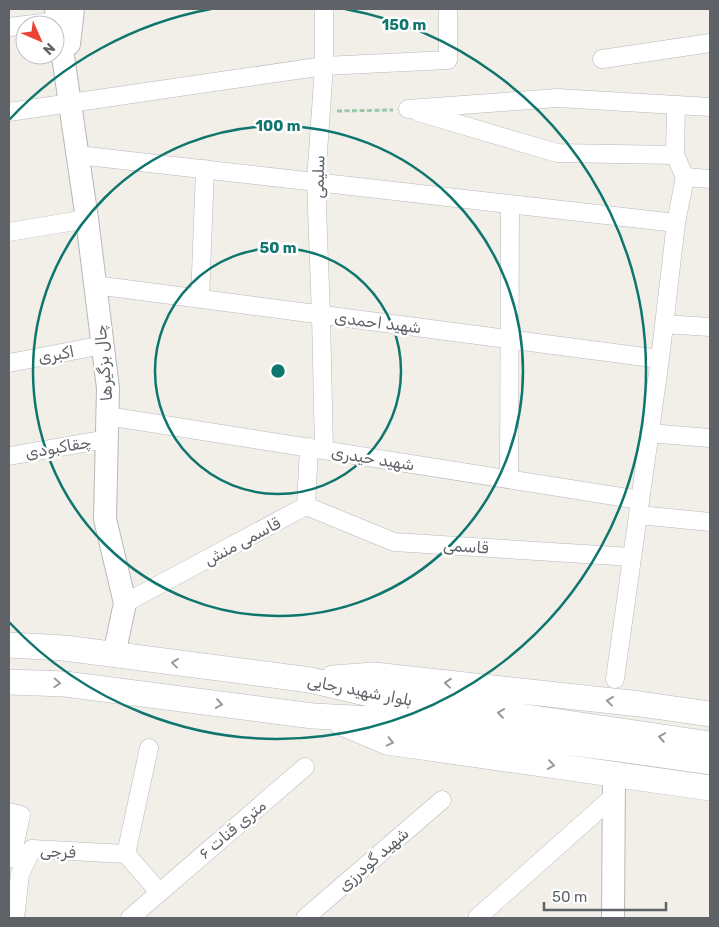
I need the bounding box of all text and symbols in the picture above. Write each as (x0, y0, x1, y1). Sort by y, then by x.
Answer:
north arrow (15, 15, 65, 65)
text: 150 m (382, 16, 426, 34)
text: N (39, 39, 58, 58)
text: 100 m (256, 117, 300, 135)
street label: سلیمی (309, 155, 328, 199)
text: 50 m (260, 239, 296, 257)
street label: شهید احمدی (333, 308, 423, 338)
street label: چال بزگیرها (91, 324, 117, 402)
street label: اکبری (36, 342, 76, 368)
centre of rings (269, 362, 287, 380)
street label: چقاکبودی (24, 432, 93, 464)
street label: شهید حیدری (330, 443, 416, 475)
street label: قاسمی منش (201, 513, 284, 569)
street label: قاسمی (443, 535, 490, 558)
one-way arrow (171, 658, 179, 669)
street label: بلوار شهید رجایی (305, 671, 414, 711)
one-way arrow (54, 678, 62, 689)
one-way arrow (444, 678, 452, 689)
one-way arrow (606, 695, 614, 706)
one-way arrow (215, 698, 223, 709)
one-way arrow (497, 708, 505, 719)
one-way arrow (658, 732, 666, 742)
one-way arrow (385, 736, 394, 747)
one-way arrow (547, 759, 555, 770)
street label: ۶ متری قنات (195, 796, 271, 864)
street label: شهید گودرزی (334, 824, 413, 896)
street label: فرجی (39, 841, 77, 863)
scale bar (544, 880, 666, 912)
text: 50 m (552, 888, 587, 906)

